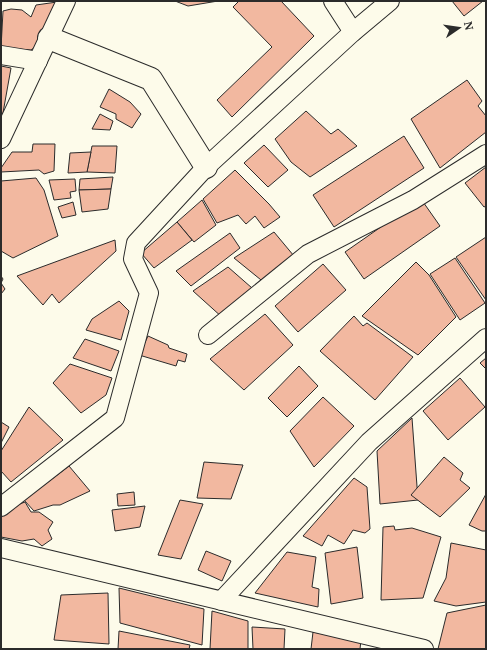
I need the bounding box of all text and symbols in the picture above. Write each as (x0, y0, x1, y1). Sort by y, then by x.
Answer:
north arrow (439, 8, 479, 48)
text: N (461, 20, 478, 32)

